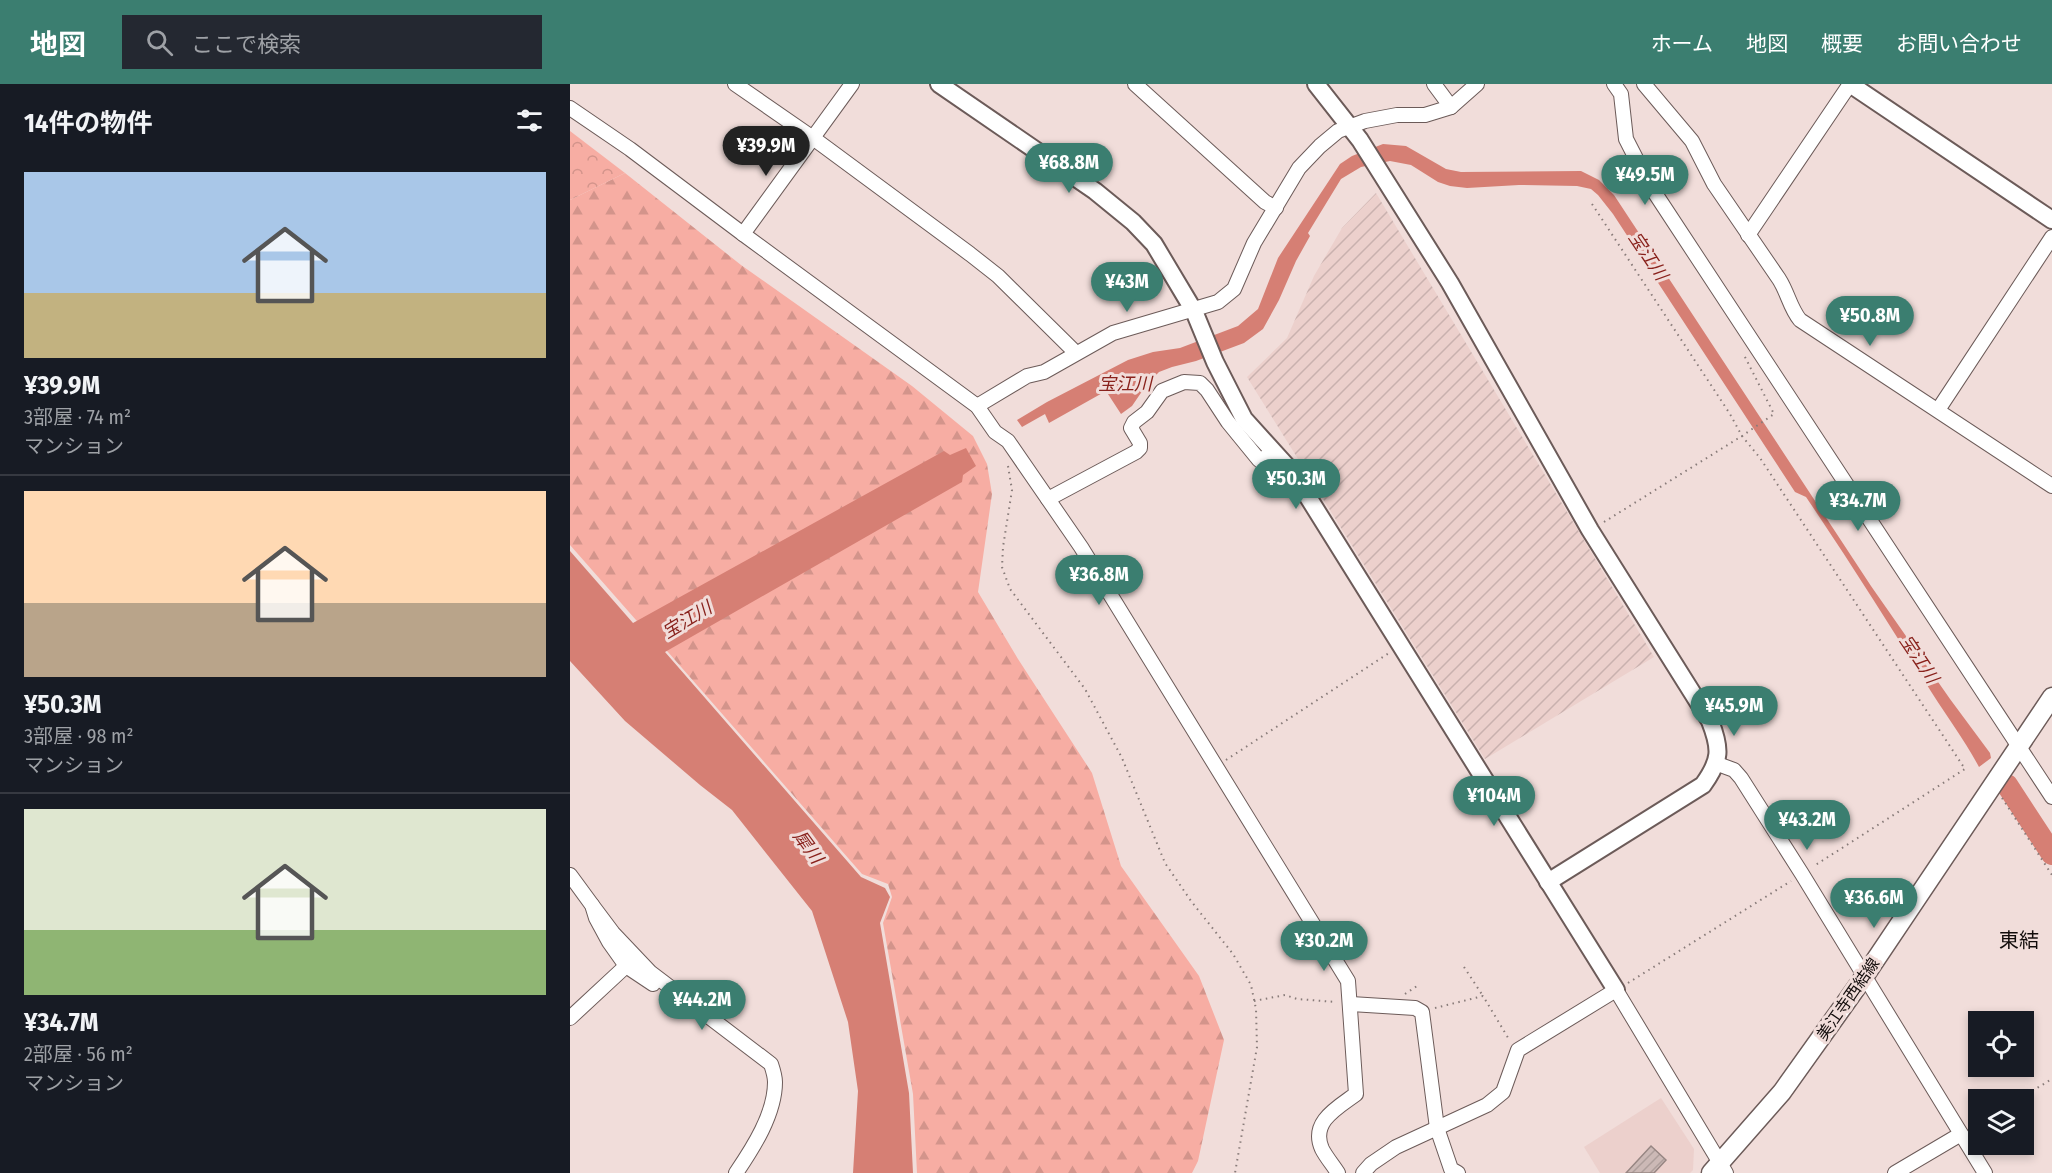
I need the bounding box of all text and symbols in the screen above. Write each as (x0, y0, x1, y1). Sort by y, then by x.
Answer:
search box (122, 15, 542, 69)
icon: search (143, 26, 176, 59)
text: 地図 (30, 28, 86, 61)
text: ここで検索 (191, 31, 301, 58)
text: ホーム (1651, 31, 1713, 57)
text: 地図 (1746, 31, 1788, 57)
text: 概要 (1821, 31, 1863, 57)
text: お問い合わせ (1896, 31, 2022, 57)
icon: filters (513, 104, 546, 137)
text: 14件の物件 (24, 108, 152, 139)
pin: ¥39.9M (717, 126, 815, 177)
text: ¥39.9M (737, 133, 795, 157)
pin: ¥68.8M (1020, 143, 1118, 194)
text: ¥68.8M (1039, 150, 1099, 174)
pin: ¥49.5M (1596, 155, 1694, 206)
text: ¥49.5M (1615, 162, 1675, 186)
icon: home (231, 211, 339, 319)
water label: 宝江川 (1624, 227, 1673, 286)
pin: ¥43M (1091, 262, 1163, 313)
text: ¥43M (1105, 269, 1149, 293)
pin: ¥50.8M (1821, 296, 1919, 347)
text: ¥50.8M (1840, 303, 1900, 327)
text: ¥39.9M (24, 370, 100, 401)
water label: 宝江川 (1098, 373, 1154, 395)
text: 3部屋 · 74 m² (24, 405, 131, 429)
text: マンション (24, 434, 124, 458)
pin: ¥50.3M (1247, 459, 1345, 510)
text: ¥50.3M (1266, 466, 1326, 490)
pin: ¥34.7M (1809, 481, 1907, 532)
text: ¥34.7M (1829, 488, 1887, 512)
icon: home (231, 530, 339, 638)
pin: ¥36.8M (1050, 555, 1148, 606)
text: ¥36.8M (1069, 562, 1129, 586)
water label: 宝江川 (658, 596, 718, 643)
water label: 宝江川 (1895, 630, 1944, 689)
pin: ¥45.9M (1685, 686, 1783, 737)
text: ¥50.3M (24, 689, 102, 720)
text: ¥45.9M (1705, 693, 1763, 717)
text: 3部屋 · 98 m² (24, 724, 134, 748)
text: マンション (24, 753, 124, 777)
pin: ¥104M (1452, 776, 1536, 827)
text: ¥104M (1467, 783, 1521, 807)
pin: ¥43.2M (1758, 800, 1856, 851)
text: ¥43.2M (1778, 807, 1836, 831)
water label: 犀川 (789, 826, 829, 870)
icon: home (231, 848, 339, 956)
pin: ¥36.6M (1825, 878, 1923, 929)
text: ¥36.6M (1844, 885, 1904, 909)
pin: ¥30.2M (1275, 921, 1373, 972)
text: ¥30.2M (1295, 928, 1353, 952)
district label: 東結 (1999, 928, 2039, 952)
street label: 美江寺西結線 (1813, 954, 1883, 1044)
pin: ¥44.2M (653, 980, 751, 1031)
text: ¥44.2M (673, 987, 731, 1011)
text: ¥34.7M (24, 1007, 99, 1038)
map controls (1968, 1011, 2034, 1155)
button: locate (1968, 1011, 2034, 1077)
text: 2部屋 · 56 m² (24, 1042, 133, 1066)
text: マンション (24, 1071, 124, 1095)
button: layers (1968, 1089, 2034, 1155)

